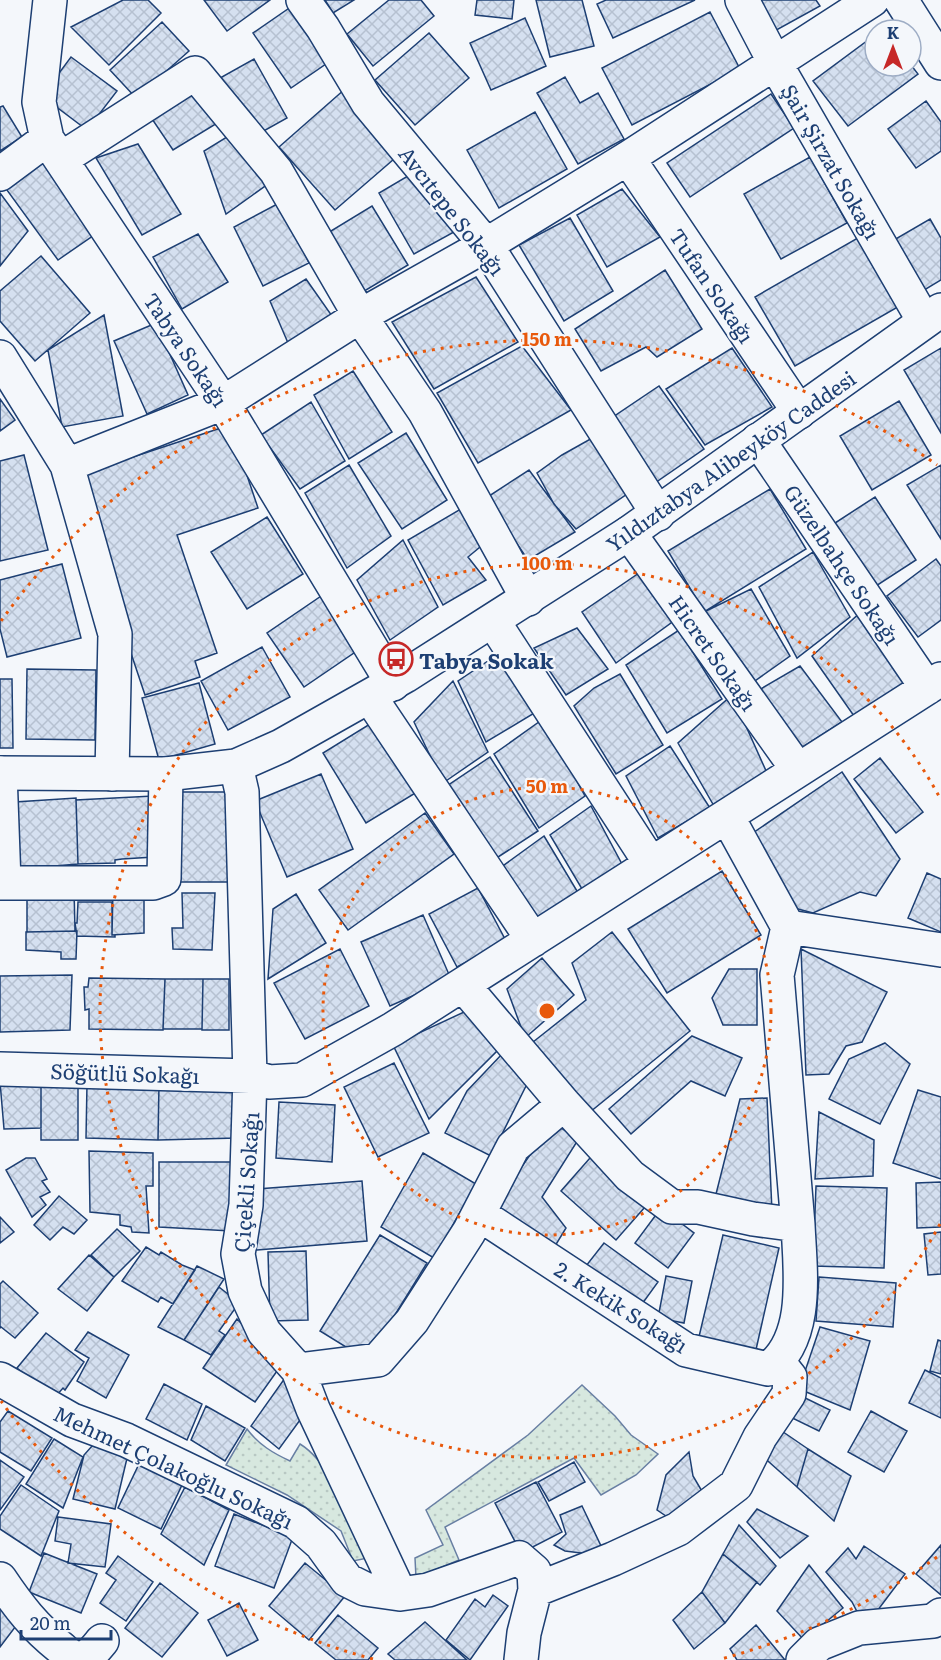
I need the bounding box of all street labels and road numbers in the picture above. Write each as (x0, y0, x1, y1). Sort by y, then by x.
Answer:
street label: Şair Şirzat Sokağı (775, 77, 889, 245)
street label: Avcıtepe Sokağı (393, 139, 513, 281)
street label: Tufan Sokağı (663, 221, 763, 349)
street label: Tabya Sokağı (137, 286, 237, 412)
street label: Yıldıztabya Alibeyköy Caddesi (599, 362, 861, 558)
street label: Güzelbahçe Sokağı (778, 478, 908, 650)
street label: Hicret Sokağı (662, 588, 766, 716)
street label: Söğütlü Sokağı (50, 1054, 200, 1090)
street label: Çiçekli Sokağı (225, 1111, 265, 1253)
street label: 2. Kekik Sokağı (549, 1253, 695, 1359)
street label: Mehmet Çolakoğlu Sokağı (49, 1397, 299, 1535)

